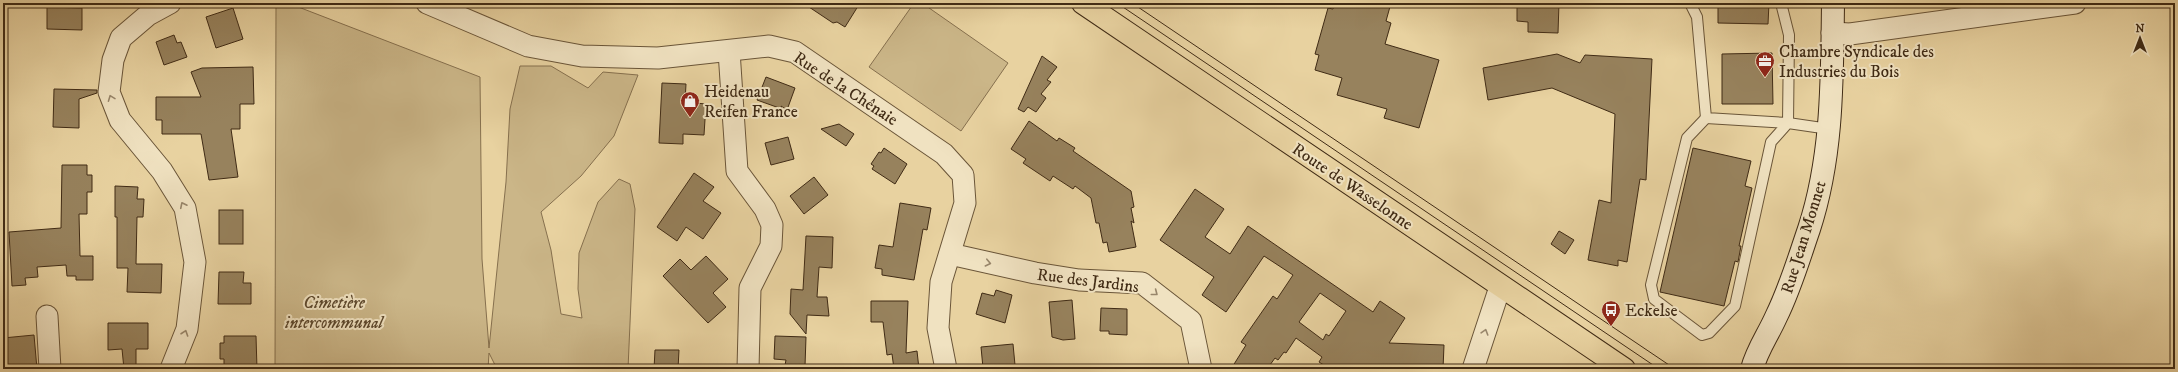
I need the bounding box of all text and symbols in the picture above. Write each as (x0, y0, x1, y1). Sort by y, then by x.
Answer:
north arrow (2120, 18, 2160, 58)
text: N (2135, 22, 2145, 36)
place label: Chambre Syndicale des Industries du Bois (1779, 41, 1934, 83)
street label: Rue de la Chênaie (789, 47, 902, 131)
office icon: Chambre Syndicale des Industries du Bois (1754, 50, 1776, 78)
place label: Heidenau Reifen France (704, 81, 798, 123)
shop icon: Heidenau Reifen France (679, 90, 701, 118)
one-way arrow (108, 94, 116, 101)
street label: Route de Wasselonne (1288, 138, 1417, 235)
street label: Rue Jean Monnet (1776, 178, 1832, 297)
one-way arrow (180, 202, 188, 209)
one-way arrow (985, 258, 992, 266)
street label: Rue des Jardins (1036, 264, 1140, 298)
one-way arrow (1151, 289, 1158, 296)
park label: Cimetière intercommunal (285, 292, 385, 334)
bus stop icon: Eckelse (1600, 299, 1622, 327)
place label: Eckelse (1625, 300, 1678, 322)
one-way arrow (1480, 328, 1489, 335)
one-way arrow (180, 329, 188, 336)

